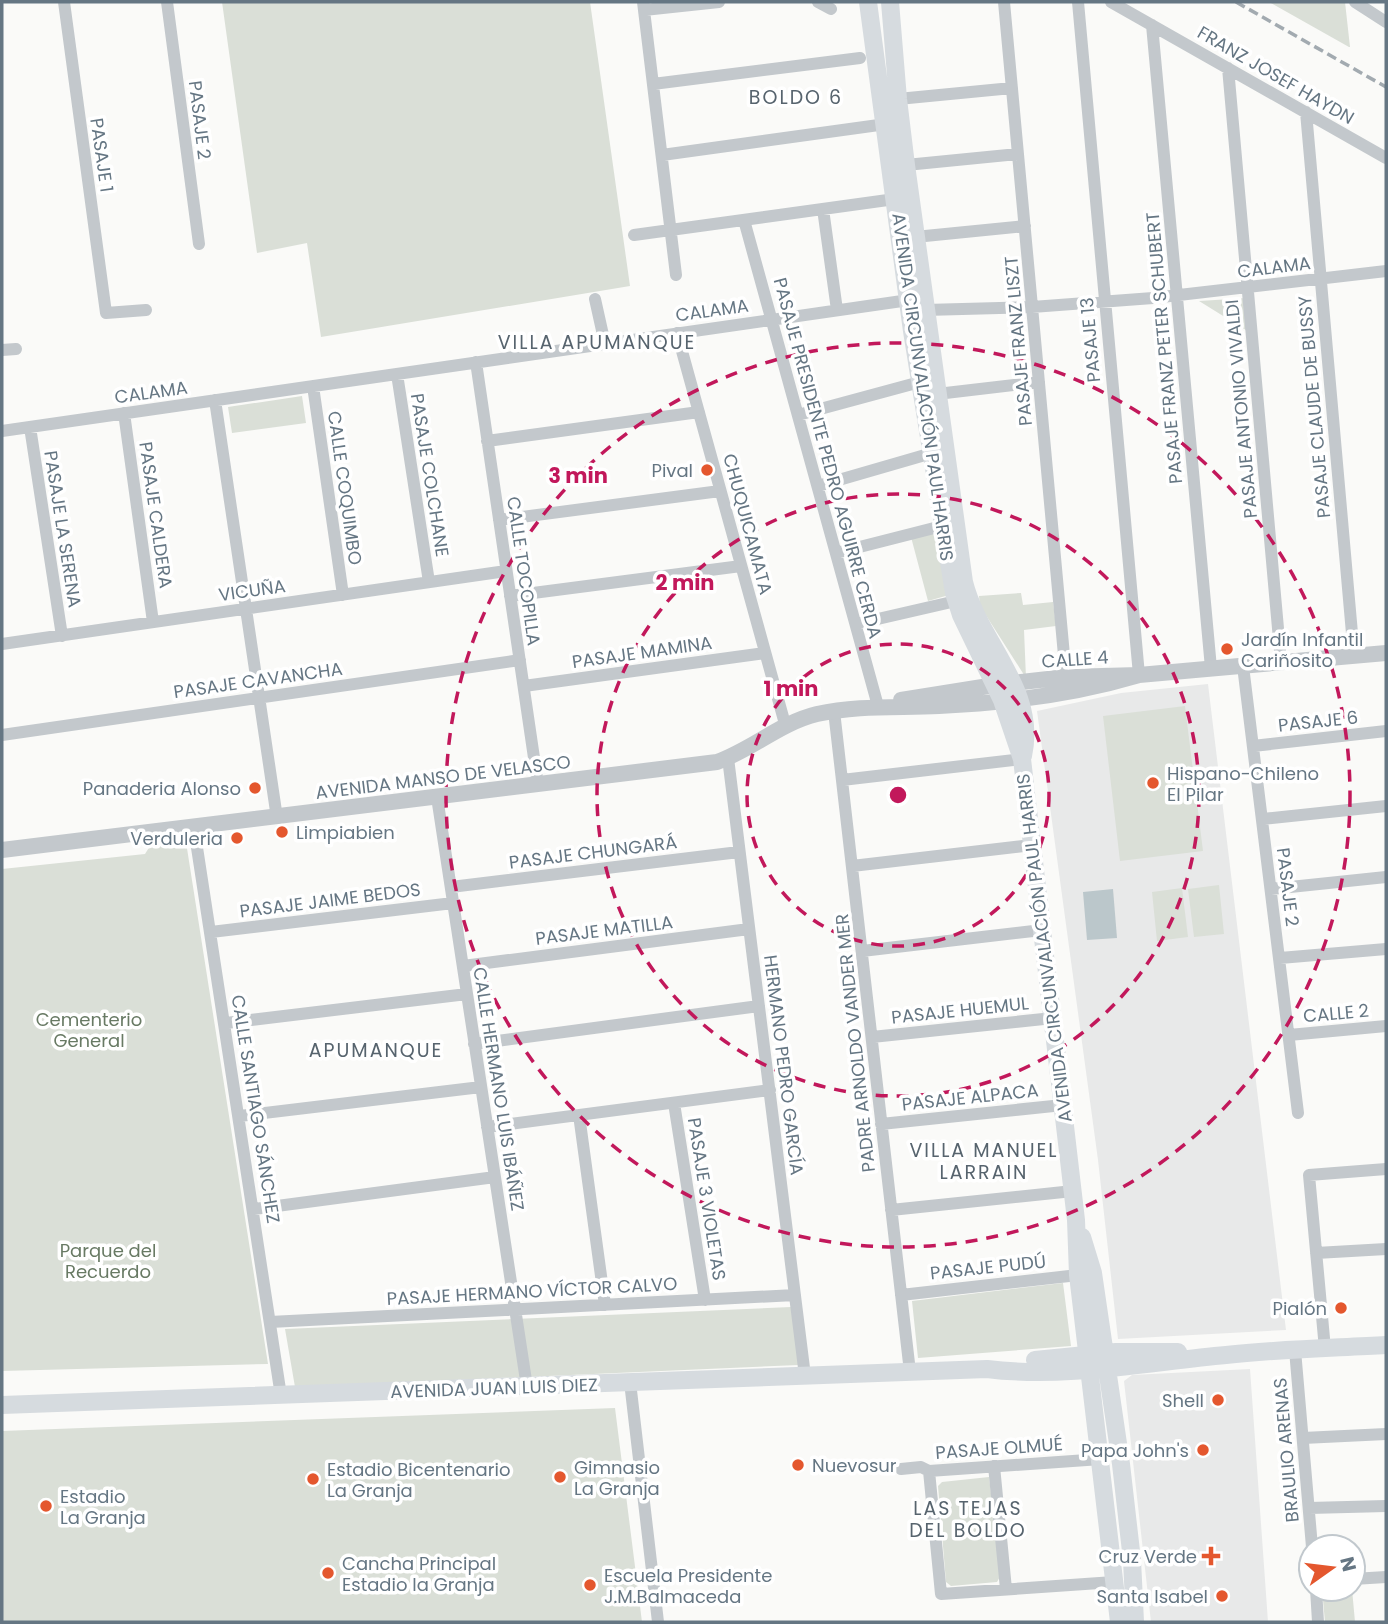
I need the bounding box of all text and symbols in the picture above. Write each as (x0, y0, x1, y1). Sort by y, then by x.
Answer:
street label: FRANZ JOSEF HAYDN (1193, 20, 1359, 130)
street label: PASAJE 2 (183, 79, 217, 161)
district label: BOLDO 6 (749, 84, 843, 111)
street label: PASAJE 1 (84, 116, 120, 194)
street label: AVENIDA CIRCUNVALACIÓN PAUL HARRIS (886, 211, 960, 563)
street label: PASAJE FRANZ PETER SCHUBERT (1140, 211, 1188, 485)
street label: CALAMA (1236, 250, 1312, 284)
street label: PASAJE FRANZ LISZT (998, 255, 1038, 427)
street label: PASAJE PRESIDENTE PEDRO AGUIRRE CERDA (768, 275, 888, 641)
street label: CALAMA (674, 293, 750, 327)
street label: PASAJE CLAUDE DE BUSSY (1292, 294, 1336, 519)
street label: PASAJE 13 (1074, 296, 1106, 384)
street label: PASAJE ANTONIO VIVALDI (1219, 299, 1263, 519)
district label: VILLA APUMANQUE (498, 329, 696, 356)
street label: CALAMA (113, 375, 189, 409)
street label: PASAJE COLCHANE (405, 392, 455, 558)
street label: CALLE COQUIMBO (322, 409, 368, 567)
street label: PASAJE CALDERA (133, 440, 179, 590)
street label: PASAJE LA SERENA (38, 449, 88, 609)
street label: CHUQUICAMATA (717, 451, 779, 597)
place label: Pival (651, 458, 693, 483)
text: 3 min (548, 461, 608, 490)
marker: Pival (699, 462, 715, 478)
street label: CALLE TOCOPILLA (501, 495, 547, 647)
text: 2 min (655, 568, 715, 597)
street label: VICUÑA (217, 573, 287, 607)
place label: Jardín Infantil Cariñosito (1241, 627, 1363, 673)
street label: PASAJE MAMINA (570, 630, 714, 674)
marker: Jardín Infantil Cariñosito (1219, 641, 1235, 657)
street label: CALLE 4 (1041, 644, 1109, 674)
street label: PASAJE CAVANCHA (172, 656, 344, 704)
text: 1 min (764, 674, 818, 703)
street label: PASAJE 6 (1277, 704, 1359, 738)
street label: AVENIDA MANSO DE VELASCO (314, 749, 572, 805)
place label: Hispano-Chileno El Pilar (1167, 761, 1319, 807)
street label: AVENIDA CIRCUNVALACIÓN PAUL HARRIS (1010, 772, 1078, 1124)
marker: Hispano-Chileno El Pilar (1145, 775, 1161, 791)
place label: Panaderia Alonso (83, 776, 241, 801)
marker: Panaderia Alonso (247, 780, 263, 796)
centre of rings (886, 783, 910, 807)
place label: Limpiabien (296, 820, 395, 845)
marker: Limpiabien (274, 824, 290, 840)
place label: Verduleria (130, 826, 223, 851)
street label: PASAJE CHUNGARÁ (508, 829, 678, 875)
marker: Verduleria (229, 830, 245, 846)
street label: PASAJE 2 (1271, 846, 1305, 928)
street label: PASAJE JAIME BEDOS (238, 876, 422, 924)
street label: PASAJE MATILLA (534, 909, 674, 951)
street label: PADRE ARNOLDO VANDER MER (829, 912, 881, 1174)
street label: HERMANO PEDRO GARCÍA (758, 953, 810, 1177)
street label: CALLE HERMANO LUIS IBÁÑEZ (467, 965, 531, 1213)
street label: PASAJE HUEMUL (890, 990, 1030, 1030)
street label: CALLE SANTIAGO SÁNCHEZ (226, 993, 286, 1225)
street label: CALLE 2 (1302, 998, 1370, 1028)
park label: Cementerio General (36, 1007, 142, 1053)
district label: APUMANQUE (309, 1037, 443, 1064)
street label: PASAJE ALPACA (900, 1077, 1040, 1117)
street label: PASAJE 3 VIOLETAS (682, 1116, 732, 1282)
district label: VILLA MANUEL LARRAIN (909, 1137, 1059, 1186)
park label: Parque del Recuerdo (60, 1238, 156, 1284)
street label: PASAJE PUDÚ (929, 1248, 1047, 1286)
street label: PASAJE HERMANO VÍCTOR CALVO (386, 1271, 678, 1311)
place label: Pialón (1273, 1296, 1327, 1321)
marker: Pialón (1333, 1300, 1349, 1316)
street label: AVENIDA JUAN LUIS DIEZ (390, 1372, 598, 1404)
street label: BRAULIO ARENAS (1267, 1377, 1305, 1523)
place label: Shell (1162, 1388, 1204, 1413)
marker: Shell (1210, 1392, 1226, 1408)
street label: PASAJE OLMUÉ (934, 1431, 1064, 1465)
place label: Papa John's (1081, 1438, 1189, 1463)
marker: Papa John's (1195, 1442, 1211, 1458)
place label: Nuevosur (812, 1453, 897, 1478)
place label: Gimnasio La Granja (574, 1455, 660, 1501)
place label: Estadio Bicentenario La Granja (327, 1457, 510, 1503)
marker: Nuevosur (790, 1457, 806, 1473)
marker: Gimnasio La Granja (552, 1469, 568, 1485)
marker: Estadio Bicentenario La Granja (305, 1471, 321, 1487)
place label: Estadio La Granja (60, 1484, 146, 1530)
district label: LAS TEJAS DEL BOLDO (909, 1495, 1027, 1544)
marker: Estadio La Granja (38, 1498, 54, 1514)
north arrow (1297, 1533, 1367, 1603)
place label: Cruz Verde (1099, 1544, 1197, 1569)
marker: Cruz Verde (1203, 1548, 1219, 1564)
place label: Cancha Principal Estadio la Granja (342, 1551, 496, 1597)
text: N (1333, 1554, 1363, 1574)
place label: Escuela Presidente J.M.Balmaceda (604, 1563, 772, 1609)
marker: Cancha Principal Estadio la Granja (320, 1565, 336, 1581)
marker: Escuela Presidente J.M.Balmaceda (582, 1577, 598, 1593)
place label: Santa Isabel (1096, 1584, 1208, 1609)
marker: Santa Isabel (1214, 1588, 1230, 1604)

